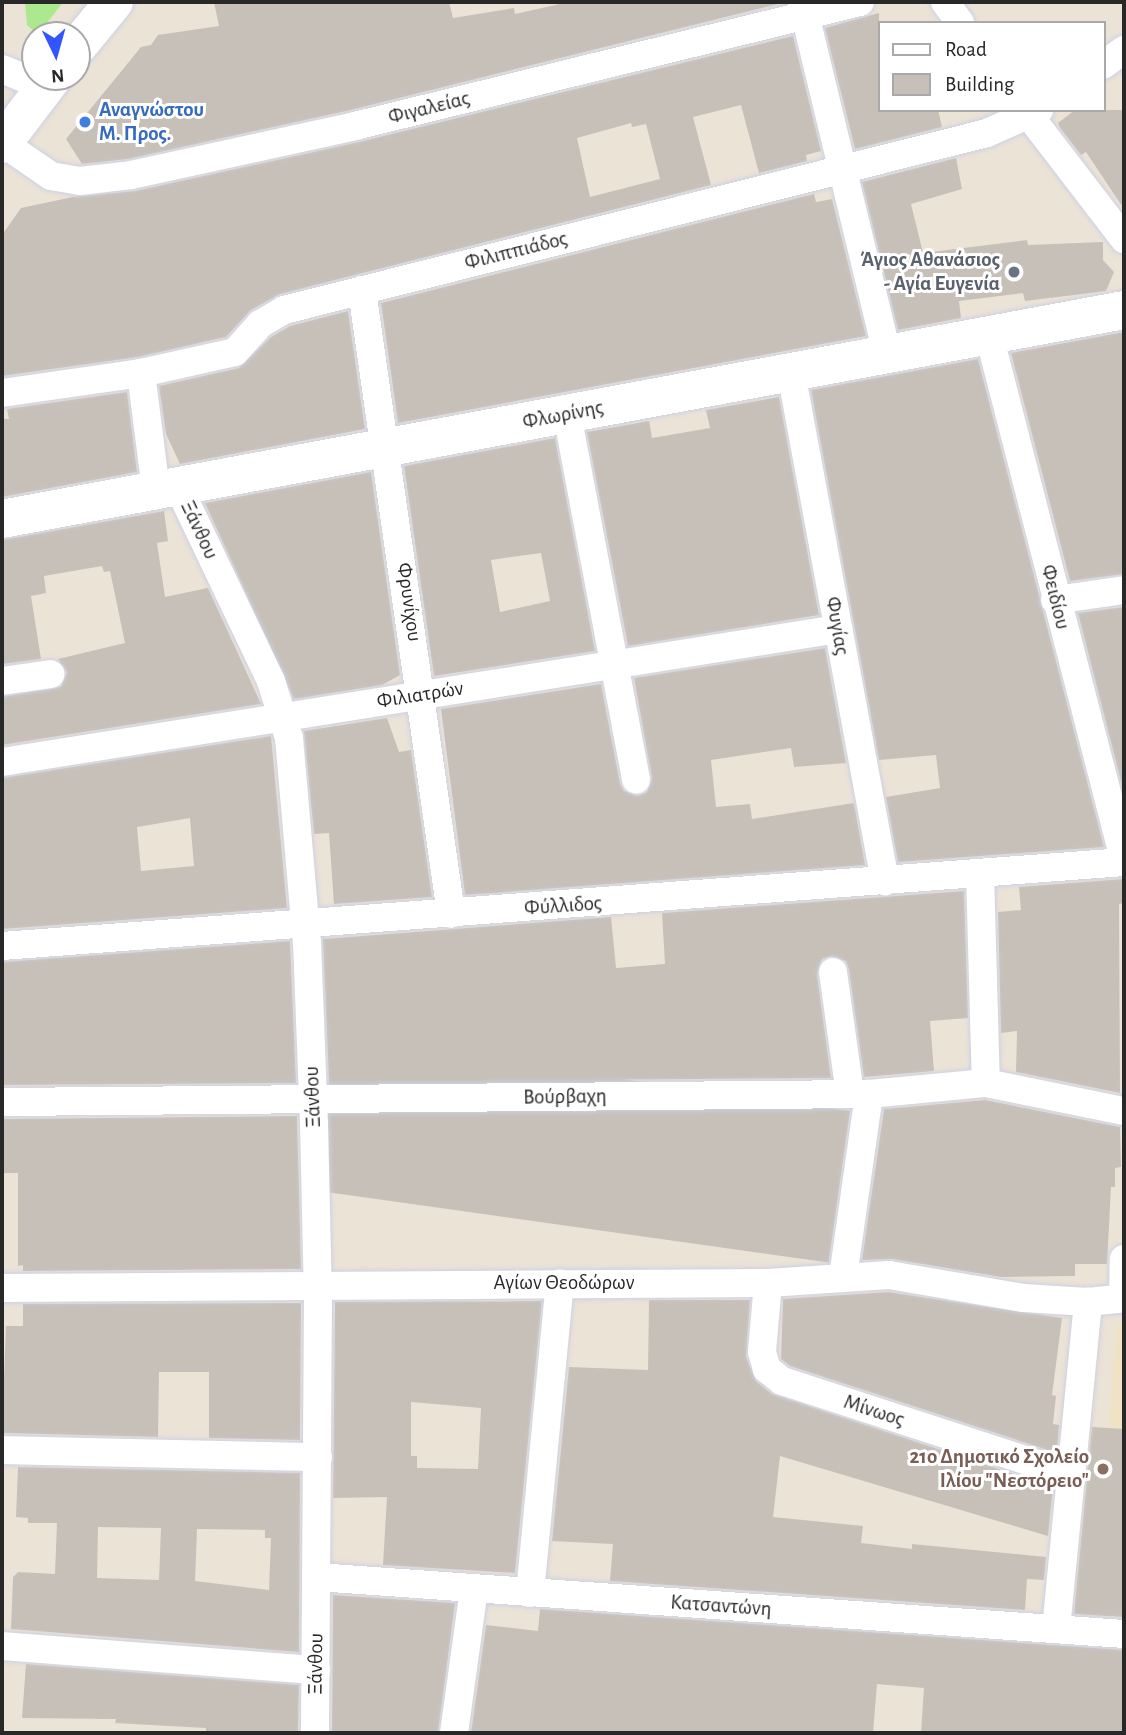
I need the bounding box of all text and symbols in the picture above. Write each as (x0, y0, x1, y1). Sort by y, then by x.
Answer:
north arrow (21, 21, 91, 91)
legend (878, 21, 1105, 112)
text: Road (945, 39, 987, 60)
text: N (50, 65, 65, 85)
text: Building (945, 74, 1014, 95)
street label: Φιγαλείας (386, 86, 472, 130)
place label: Αναγνώστου Μ. Προς. (99, 97, 204, 147)
marker: Αναγνώστου Μ. Προς. (77, 114, 93, 130)
street label: Φιλιππιάδος (462, 226, 570, 276)
place label: Άγιος Αθανάσιος - Αγία Ευγενία (861, 247, 1000, 297)
marker: Άγιος Αθανάσιος - Αγία Ευγενία (1006, 264, 1022, 280)
street label: Φλωρίνης (520, 395, 606, 435)
street label: Ξάνθου (175, 497, 223, 563)
street label: Φρυνίχου (391, 561, 427, 643)
street label: Φειδίου (1035, 562, 1075, 632)
street label: Φυγίας (819, 595, 855, 657)
street label: Φιλιατρών (375, 676, 465, 714)
street label: Φύλλιδος (523, 891, 603, 921)
street label: Ξάνθου (299, 1066, 327, 1128)
street label: Βούρβαχη (523, 1084, 607, 1110)
street label: Αγίων Θεοδώρων (494, 1270, 634, 1296)
street label: Μίνωος (840, 1389, 908, 1433)
place label: 21ο Δημοτικό Σχολείο Ιλίου "Νεστόρειο" (909, 1444, 1089, 1494)
marker: 21ο Δημοτικό Σχολείο Ιλίου "Νεστόρειο" (1095, 1461, 1111, 1477)
street label: Κατσαντώνη (670, 1590, 772, 1622)
street label: Ξάνθου (303, 1633, 329, 1695)

